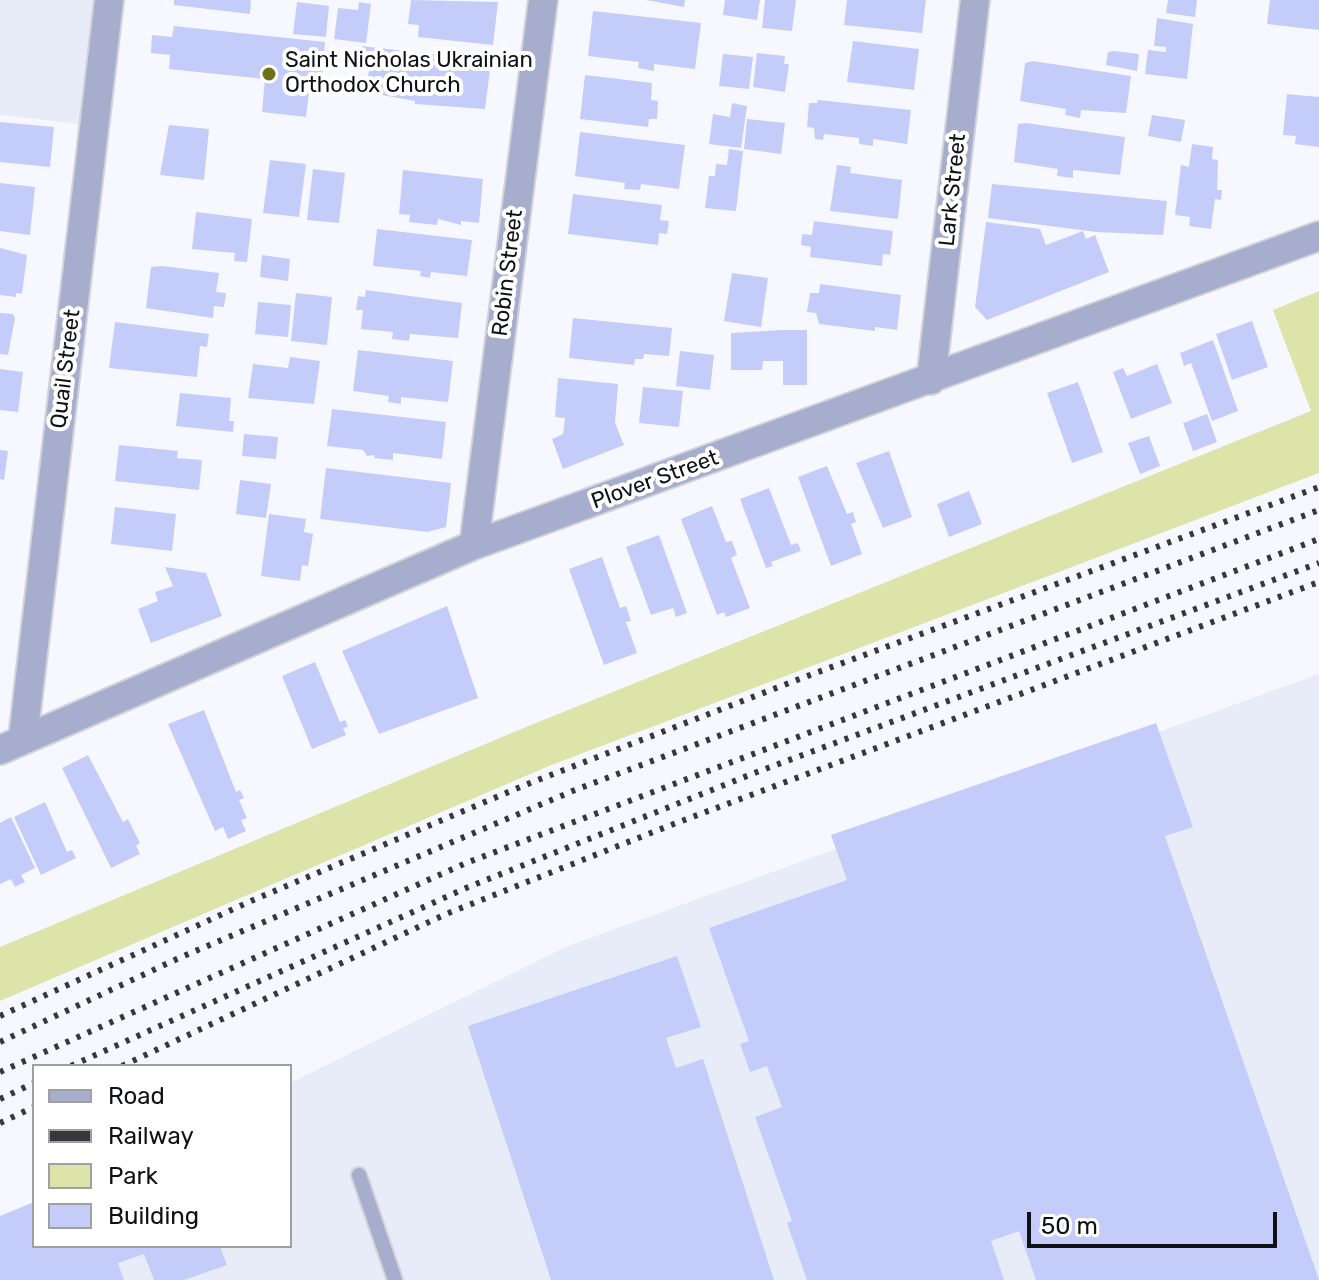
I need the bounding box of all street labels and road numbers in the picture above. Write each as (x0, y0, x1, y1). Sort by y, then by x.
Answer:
street label: Lark Street (934, 132, 972, 248)
street label: Robin Street (487, 208, 529, 338)
street label: Quail Street (46, 308, 86, 430)
street label: Plover Street (588, 445, 722, 515)

